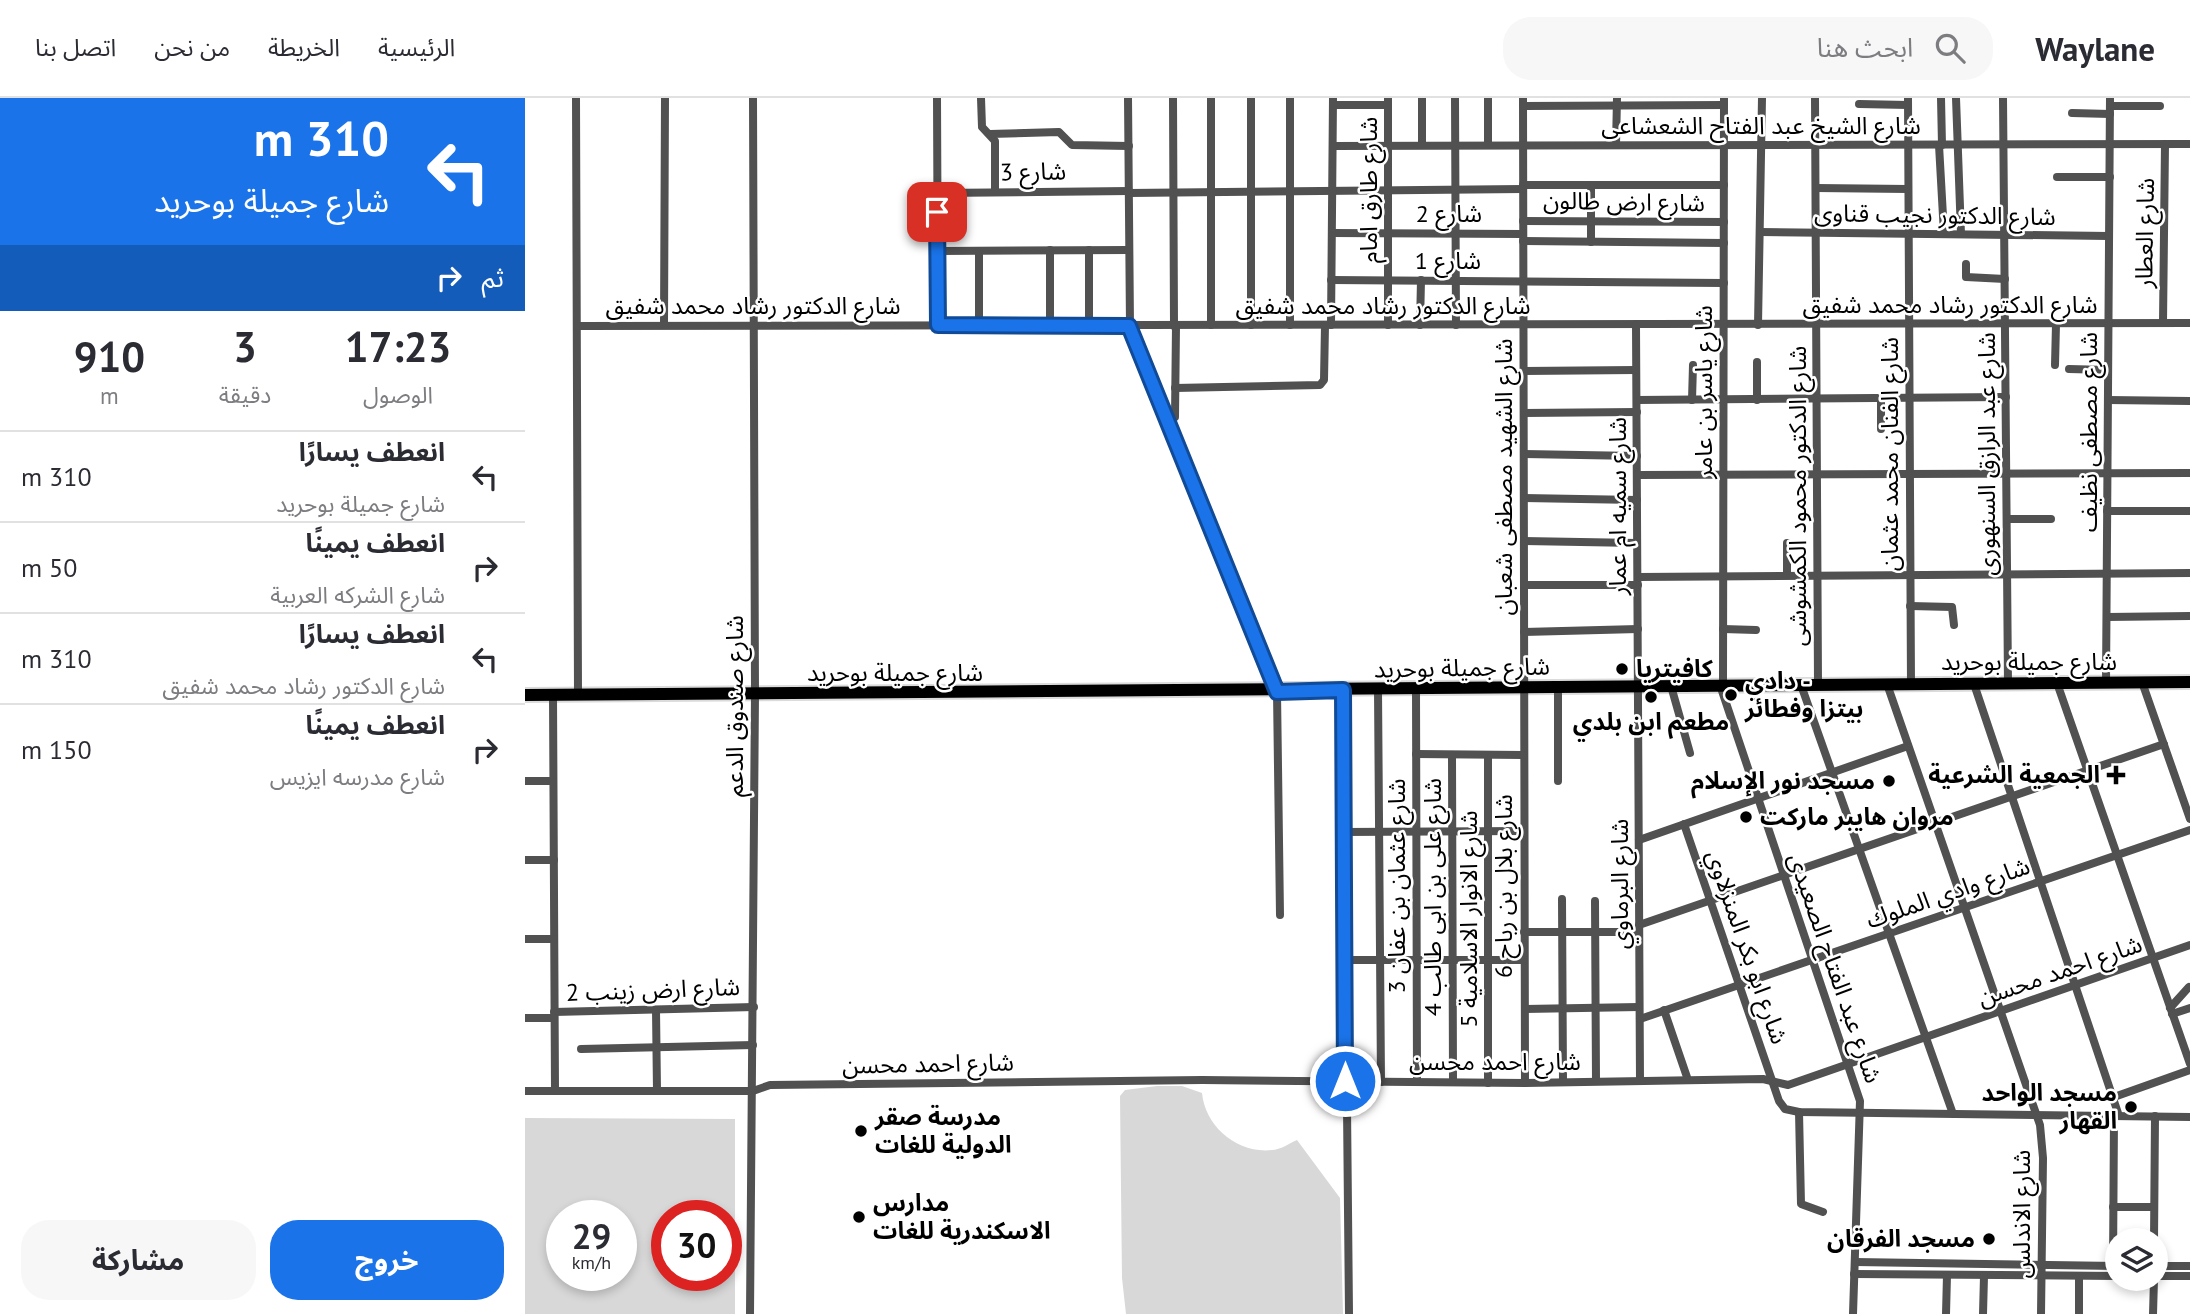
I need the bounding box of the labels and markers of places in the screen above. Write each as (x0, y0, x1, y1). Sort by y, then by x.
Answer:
pin (907, 182, 967, 242)
place label: كافيتريا (1636, 653, 1714, 684)
marker: كافيتريا (1614, 661, 1630, 677)
place label: دادي - بيتزا وفطائر (1744, 665, 1863, 724)
marker: دادي - بيتزا وفطائر (1723, 687, 1739, 703)
marker: مطعم ابن بلدي (1643, 689, 1659, 705)
place label: مطعم ابن بلدي (1573, 706, 1729, 742)
place label: الجمعية الشرعية (1928, 759, 2100, 790)
place label: مسجد نور الإسلام (1691, 765, 1875, 799)
marker: الجمعية الشرعية (2106, 765, 2126, 785)
marker: مسجد نور الإسلام (1881, 773, 1897, 789)
place label: مروان هايبر ماركت (1760, 801, 1954, 832)
marker: مروان هايبر ماركت (1738, 809, 1754, 825)
place label: مسجد الواحد القهار (1981, 1077, 2117, 1136)
marker: مسجد الواحد القهار (2123, 1099, 2139, 1115)
place label: مدرسة صقر الدولية للغات (874, 1101, 1012, 1160)
marker: مدرسة صقر الدولية للغات (853, 1123, 869, 1139)
place label: مدارس الاسكندرية للغات (873, 1187, 1051, 1246)
marker: مدارس الاسكندرية للغات (851, 1209, 867, 1225)
place label: مسجد الفرقان (1827, 1223, 1975, 1254)
marker: مسجد الفرقان (1981, 1231, 1997, 1247)

